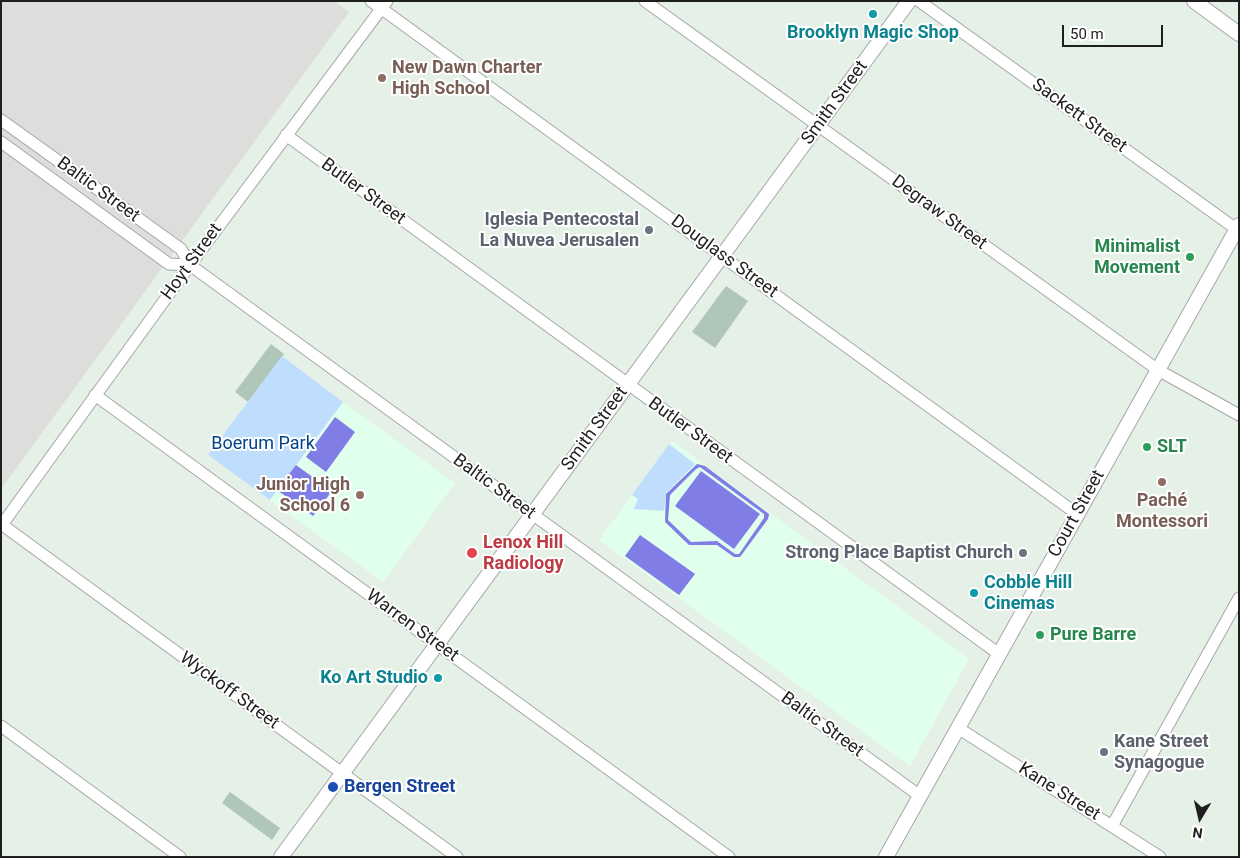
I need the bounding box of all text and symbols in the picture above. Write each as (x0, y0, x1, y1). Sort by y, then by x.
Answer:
marker: Brooklyn Magic Shop (867, 8, 879, 20)
scale bar (1065, 15, 1166, 47)
place label: Brooklyn Magic Shop (787, 22, 959, 44)
text: 50 m (1070, 25, 1104, 43)
place label: New Dawn Charter High School (392, 57, 542, 100)
street label: Smith Street (797, 57, 873, 149)
marker: New Dawn Charter High School (376, 72, 388, 84)
street label: Sackett Street (1027, 74, 1131, 158)
street label: Baltic Street (52, 153, 144, 227)
street label: Butler Street (317, 154, 409, 230)
street label: Degraw Street (887, 171, 991, 255)
place label: Iglesia Pentecostal La Nuvea Jerusalen (480, 209, 639, 252)
street label: Douglass Street (666, 211, 782, 303)
street label: Hoyt Street (157, 220, 227, 304)
marker: Iglesia Pentecostal La Nuvea Jerusalen (643, 224, 655, 236)
place label: Minimalist Movement (1094, 236, 1180, 278)
marker: Minimalist Movement (1184, 251, 1196, 263)
street label: Smith Street (557, 383, 633, 475)
street label: Butler Street (644, 393, 736, 469)
park label: Boerum Park (211, 433, 315, 455)
place label: SLT (1157, 436, 1187, 458)
marker: SLT (1141, 441, 1153, 453)
street label: Baltic Street (448, 450, 540, 524)
street label: Court Street (1044, 467, 1110, 561)
place label: Junior High School 6 (256, 474, 350, 516)
marker: Paché Montessori (1156, 476, 1168, 488)
marker: Junior High School 6 (354, 489, 366, 501)
place label: Paché Montessori (1116, 490, 1208, 532)
place label: Lenox Hill Radiology (483, 532, 563, 574)
place label: Strong Place Baptist Church (785, 542, 1013, 564)
marker: Lenox Hill Radiology (465, 546, 479, 560)
marker: Strong Place Baptist Church (1017, 547, 1029, 559)
place label: Cobble Hill Cinemas (984, 572, 1072, 614)
street label: Warren Street (362, 585, 462, 667)
marker: Cobble Hill Cinemas (968, 587, 980, 599)
place label: Pure Barre (1050, 624, 1136, 646)
marker: Pure Barre (1034, 629, 1046, 641)
street label: Wyckoff Street (175, 648, 283, 734)
place label: Ko Art Studio (320, 667, 428, 689)
marker: Ko Art Studio (432, 672, 444, 684)
street label: Baltic Street (776, 688, 868, 762)
place label: Kane Street Synagogue (1114, 731, 1208, 774)
marker: Kane Street Synagogue (1098, 746, 1110, 758)
street label: Kane Street (1014, 758, 1104, 826)
place label: Bergen Street (344, 776, 455, 798)
marker: Bergen Street (326, 780, 340, 794)
north arrow (1175, 793, 1225, 843)
text: N (1192, 824, 1204, 841)

